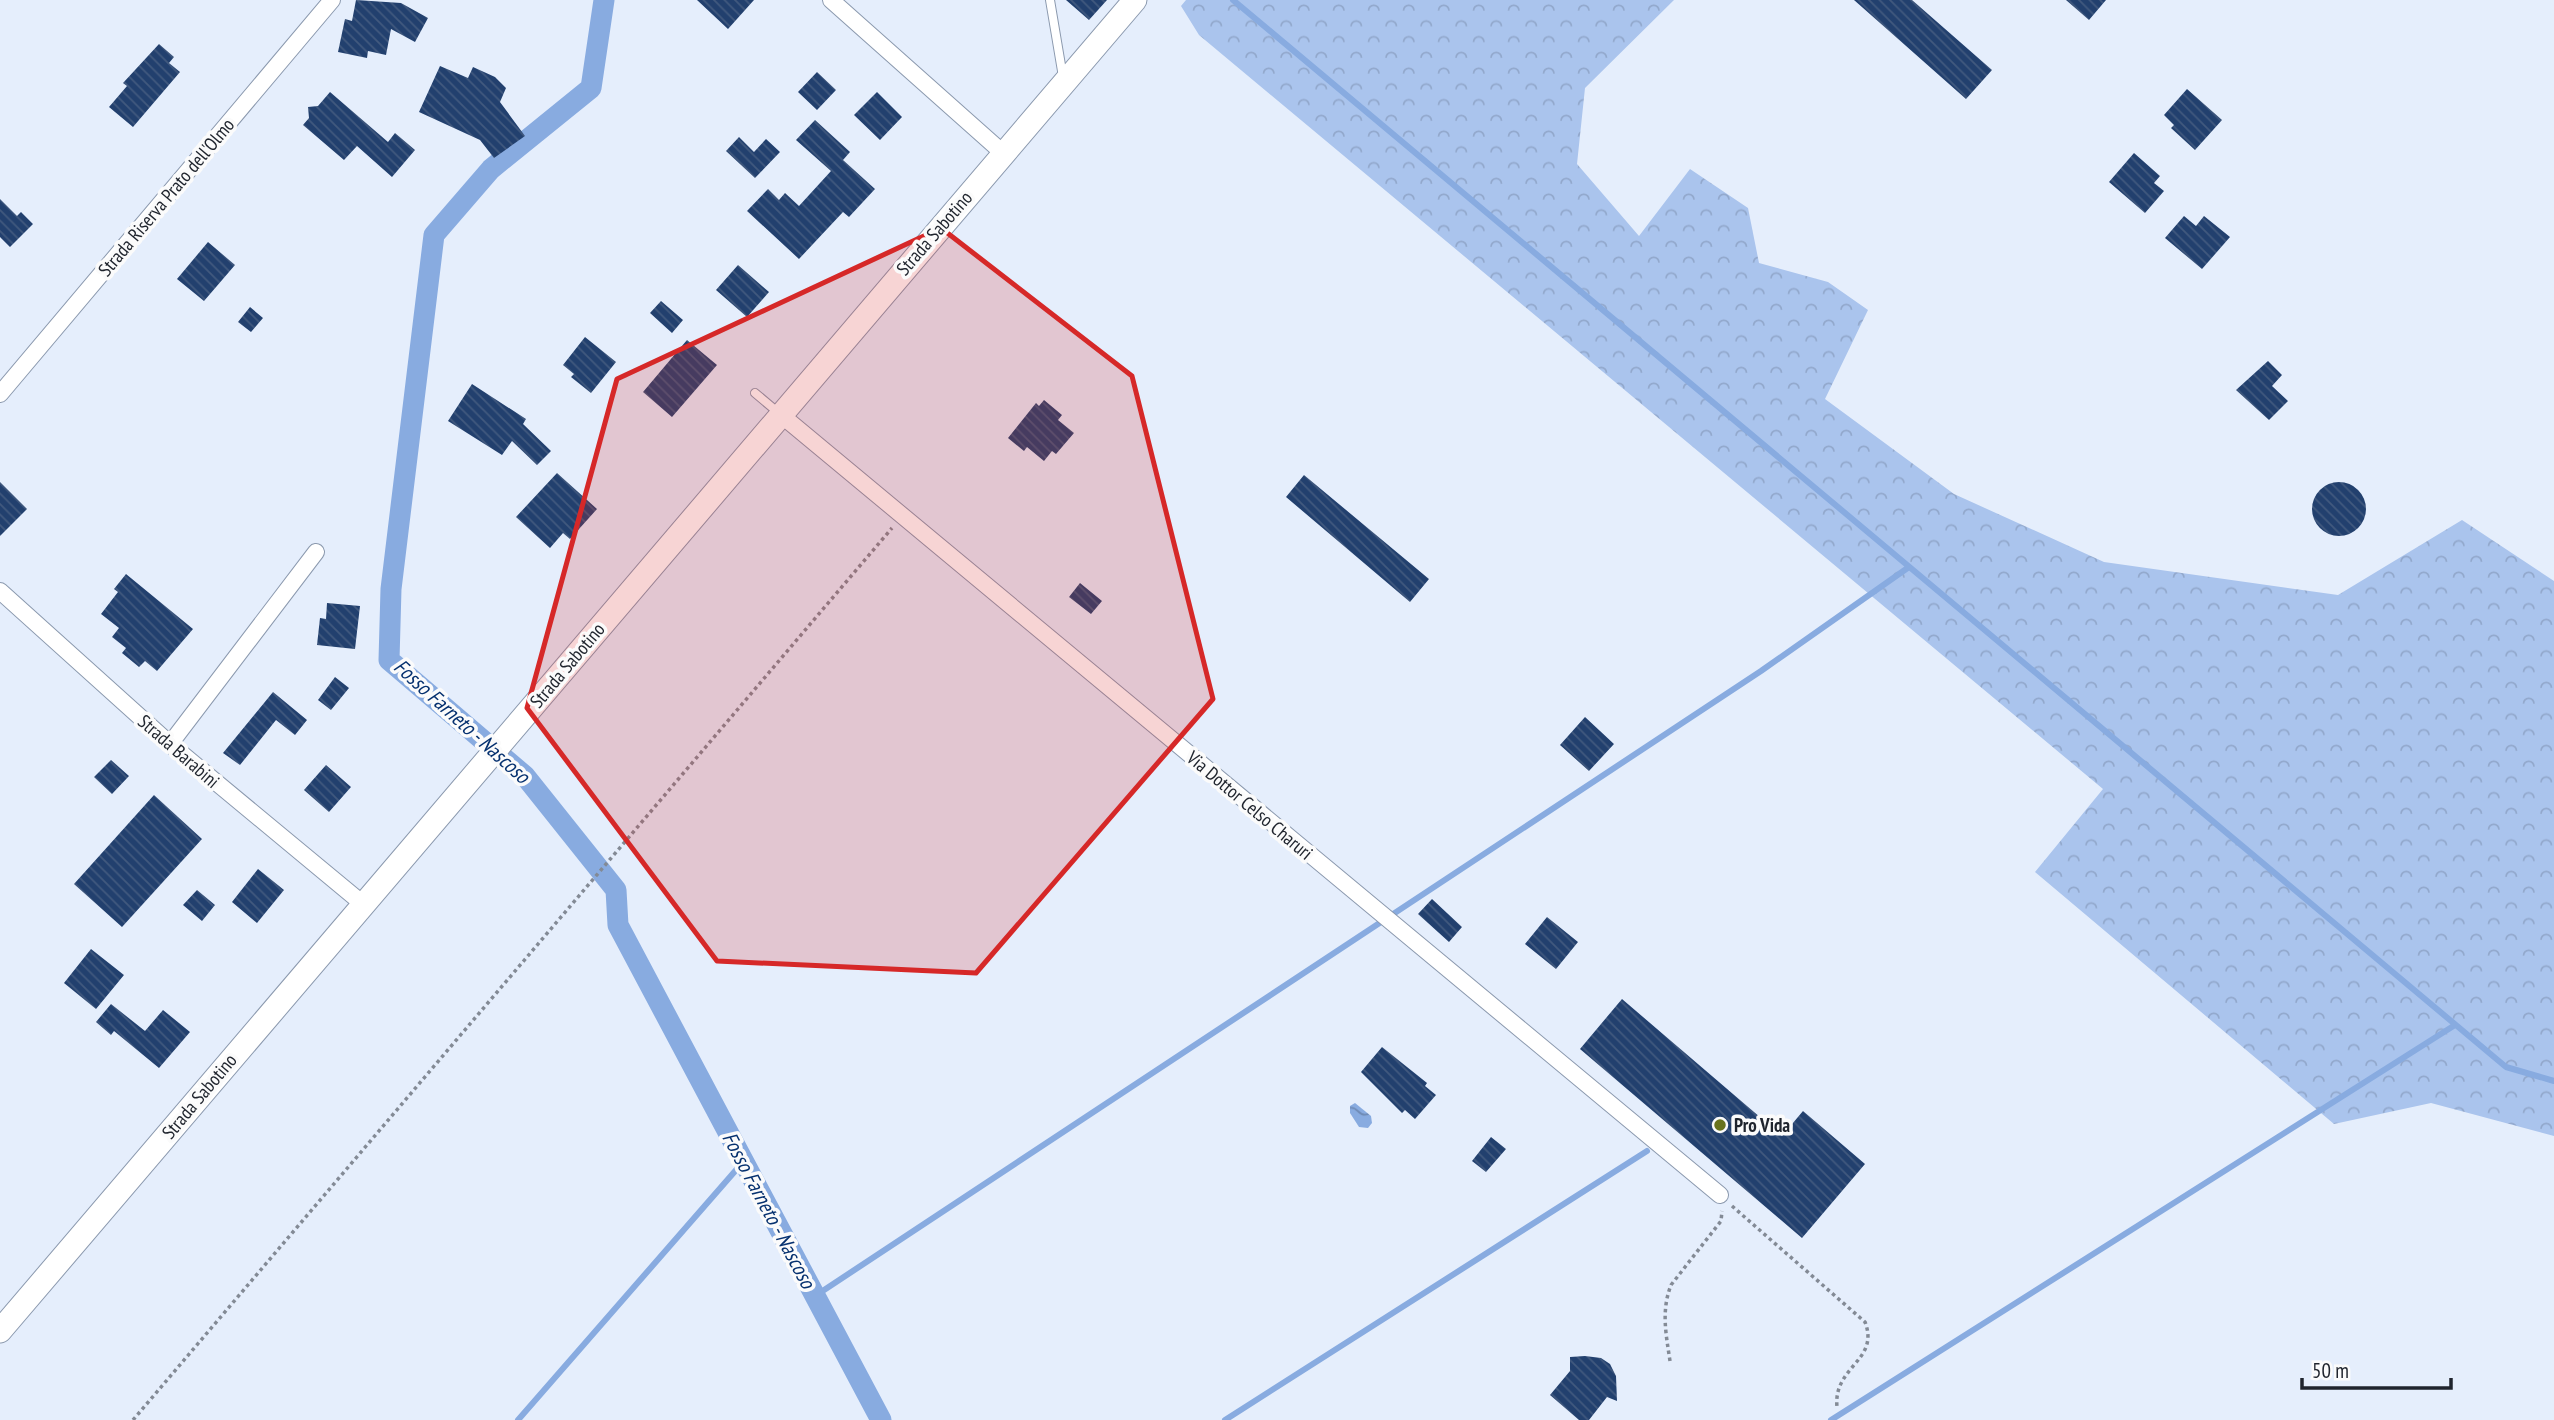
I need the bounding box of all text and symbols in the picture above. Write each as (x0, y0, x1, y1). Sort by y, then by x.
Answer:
street label: Strada Riserva Prato dell'Olmo (93, 113, 239, 281)
street label: Strada Sabotino (891, 186, 977, 280)
street label: Strada Sabotino (524, 617, 610, 713)
water label: Fosso Farneto - Nascoso (389, 653, 537, 790)
street label: Strada Barabini (133, 709, 225, 793)
street label: Via Dottor Celso Charuri (1181, 745, 1318, 865)
street label: Strada Sabotino (156, 1048, 242, 1144)
place label: Pro Vida (1734, 1113, 1790, 1137)
marker: Pro Vida (1712, 1117, 1728, 1133)
water label: Fosso Farneto - Nascoso (716, 1127, 823, 1295)
scale bar (2302, 1346, 2451, 1390)
text: 50 m (2312, 1357, 2349, 1384)

